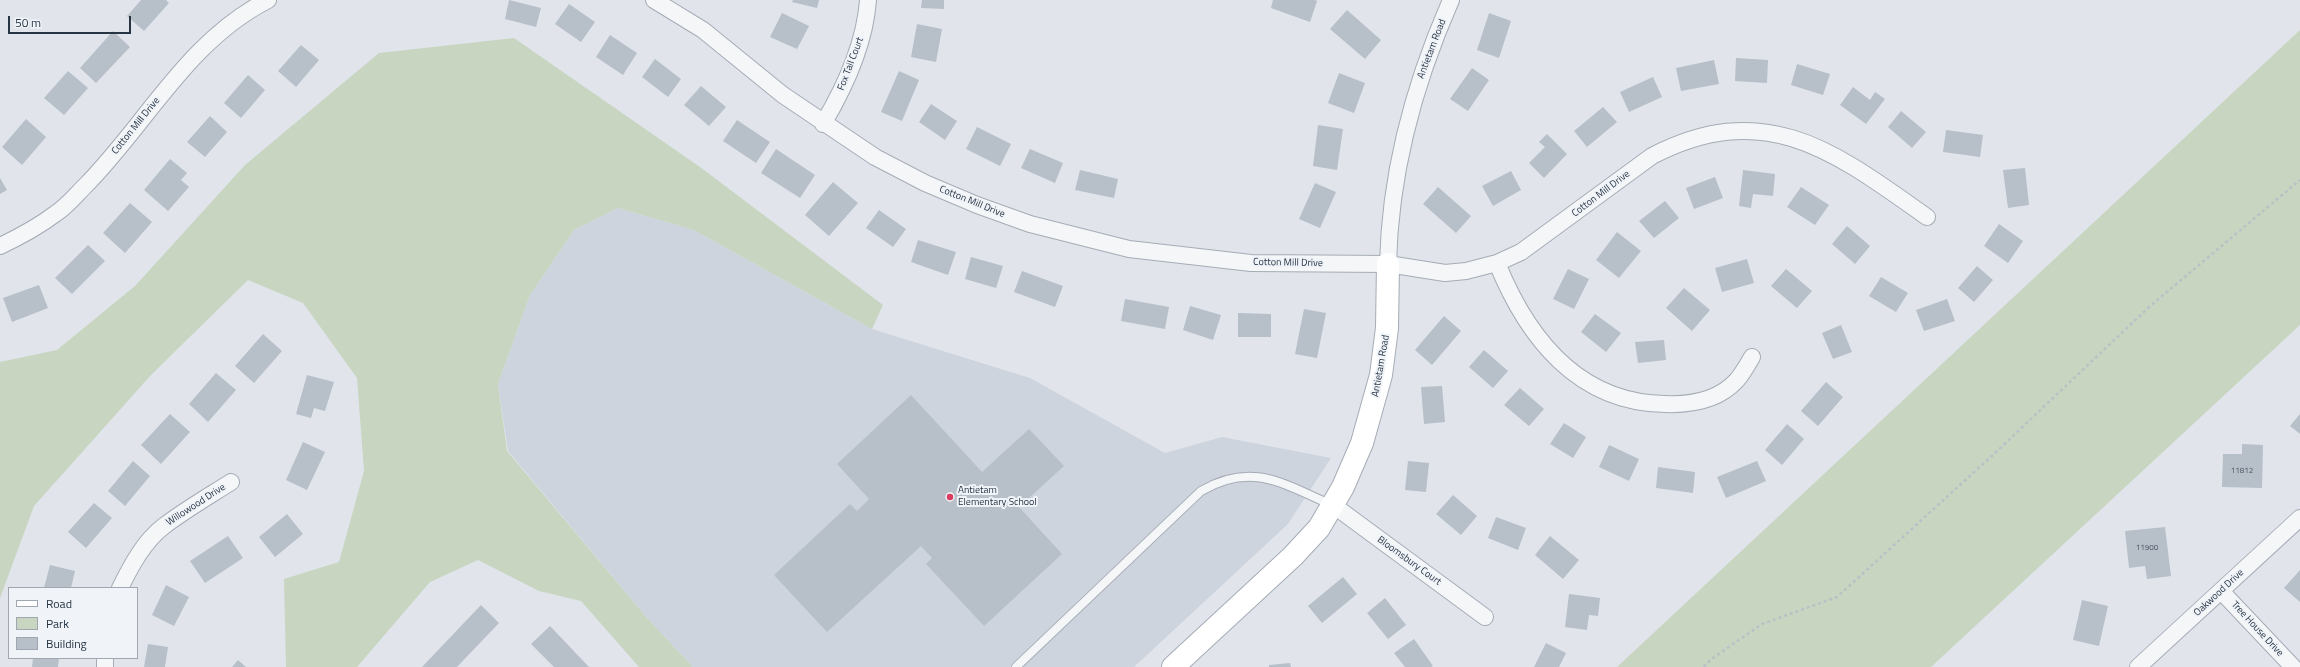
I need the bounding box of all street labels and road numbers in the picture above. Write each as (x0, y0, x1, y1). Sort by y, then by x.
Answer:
street label: Antietam Road (1415, 18, 1449, 80)
street label: Fox Tail Court (835, 36, 867, 92)
street label: Cotton Mill Drive (109, 95, 163, 157)
street label: Cotton Mill Drive (1570, 168, 1632, 220)
street label: Cotton Mill Drive (937, 183, 1007, 221)
street label: Cotton Mill Drive (1253, 256, 1323, 270)
street label: Antietam Road (1370, 334, 1392, 398)
street label: Willowood Drive (164, 481, 228, 529)
street label: Bloomsbury Court (1375, 534, 1443, 588)
street label: Oakwood Drive (2192, 567, 2246, 619)
street label: Tree House Drive (2228, 599, 2286, 659)

